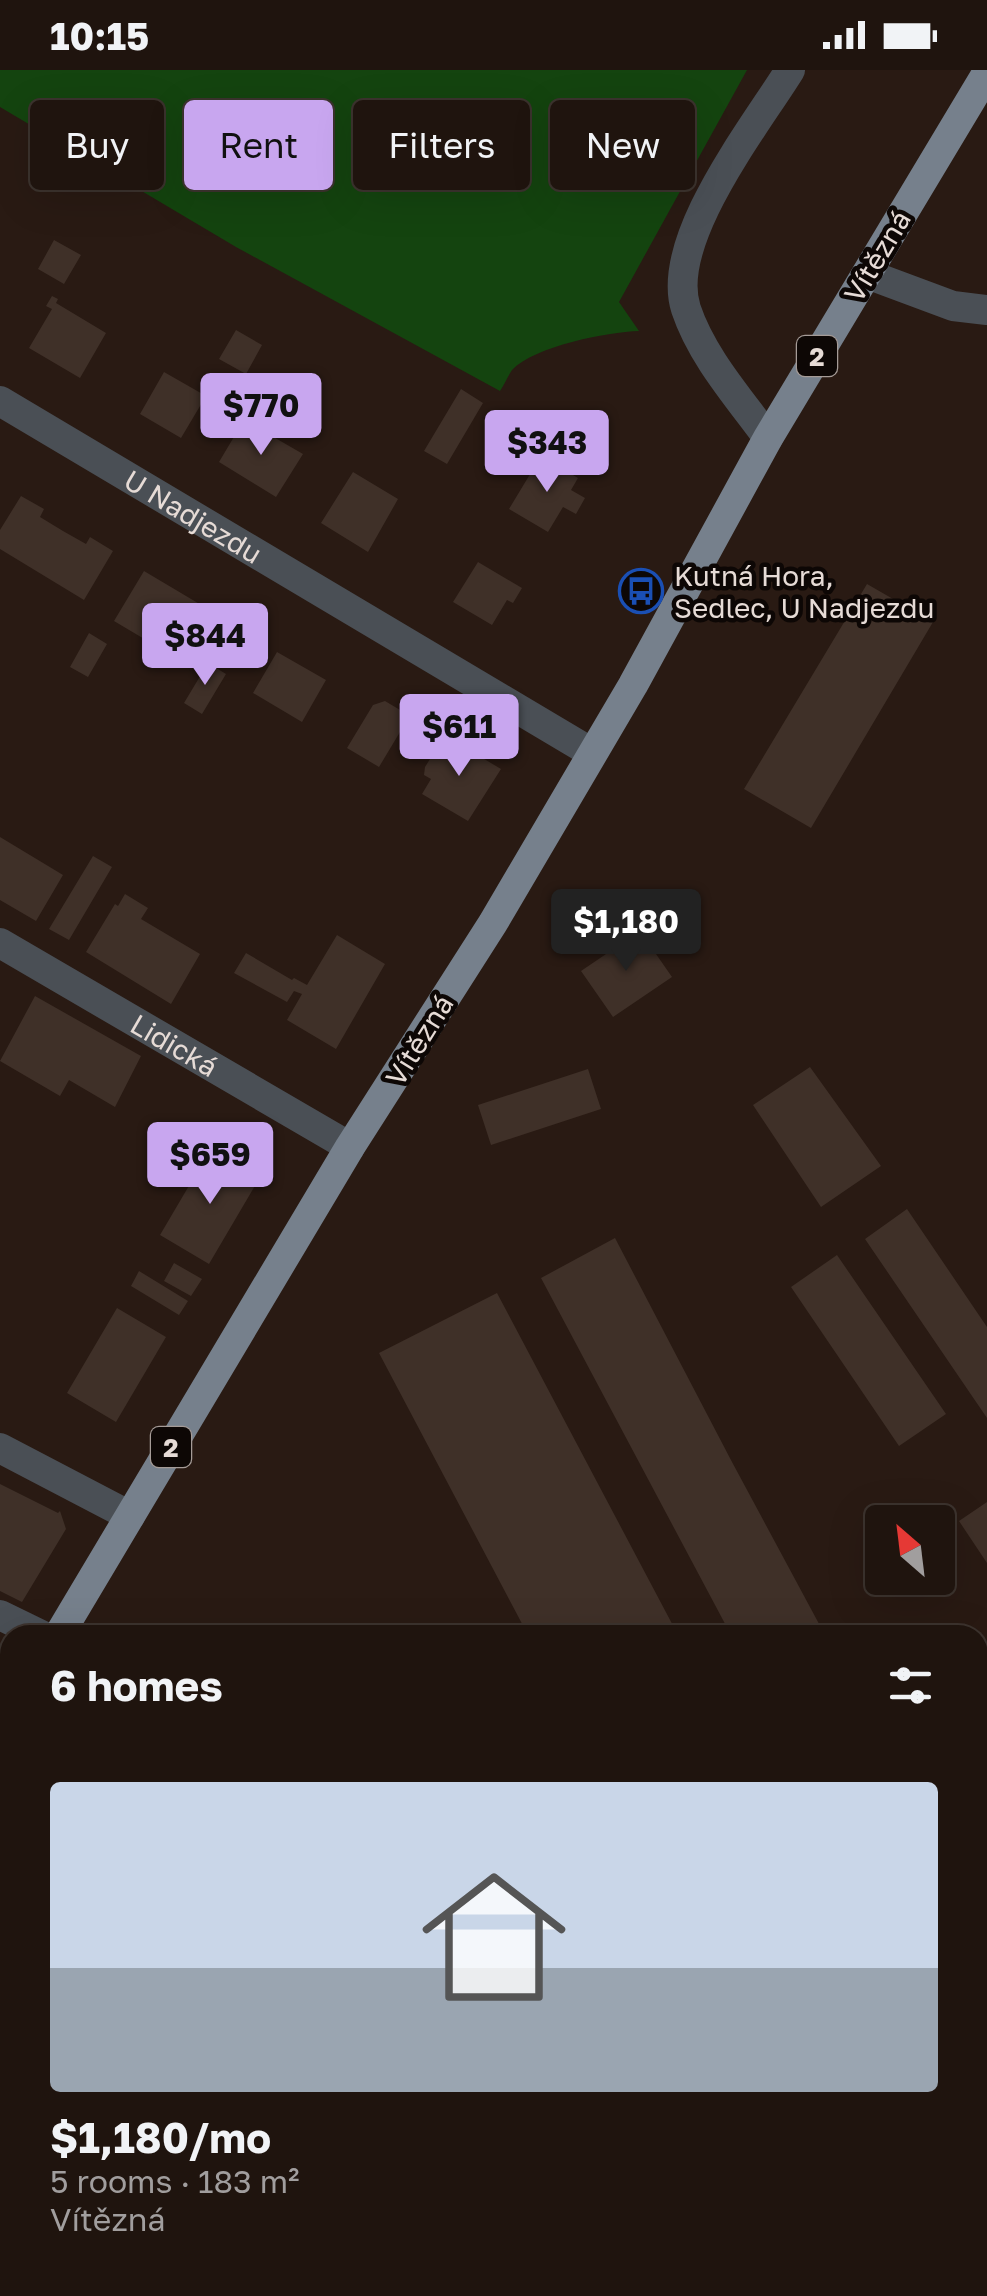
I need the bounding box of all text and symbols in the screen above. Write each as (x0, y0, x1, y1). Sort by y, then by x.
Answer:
text: 10:15 (50, 13, 149, 58)
chip: Buy (30, 100, 164, 190)
chip: Rent (184, 100, 333, 190)
chip: Filters (353, 100, 530, 190)
chip: New (550, 100, 695, 190)
street label: Vítězná (837, 204, 917, 308)
road number: 2 (797, 336, 837, 376)
pin: $770 (202, 373, 320, 458)
text: $770 (222, 386, 300, 424)
pin: $343 (488, 410, 606, 495)
text: $343 (507, 423, 587, 461)
street label: U Nadjezdu (119, 462, 268, 570)
place label: Kutná Hora, Sedlec, U Nadjezdu (674, 559, 934, 624)
bus stop icon: Kutná Hora, Sedlec, U Nadjezdu (618, 568, 664, 614)
pin: $844 (146, 603, 264, 688)
text: $844 (164, 616, 246, 654)
pin: $611 (400, 694, 518, 779)
text: $611 (422, 707, 496, 745)
pin: $1,180 (545, 889, 707, 974)
text: $1,180 (573, 902, 679, 940)
street label: Vítězná (378, 988, 460, 1092)
street label: Lidická (125, 1007, 224, 1083)
pin: $659 (151, 1122, 269, 1207)
text: $659 (169, 1135, 251, 1173)
road number: 2 (151, 1427, 191, 1467)
north arrow (865, 1505, 955, 1595)
map controls (865, 1505, 955, 1595)
icon: filters (883, 1658, 938, 1713)
text: 6 homes (50, 1660, 223, 1710)
icon: home (404, 1847, 584, 2027)
text: $1,180/mo (50, 2112, 271, 2162)
text: 5 rooms · 183 m² (50, 2162, 300, 2200)
text: Vítězná (50, 2200, 165, 2238)

